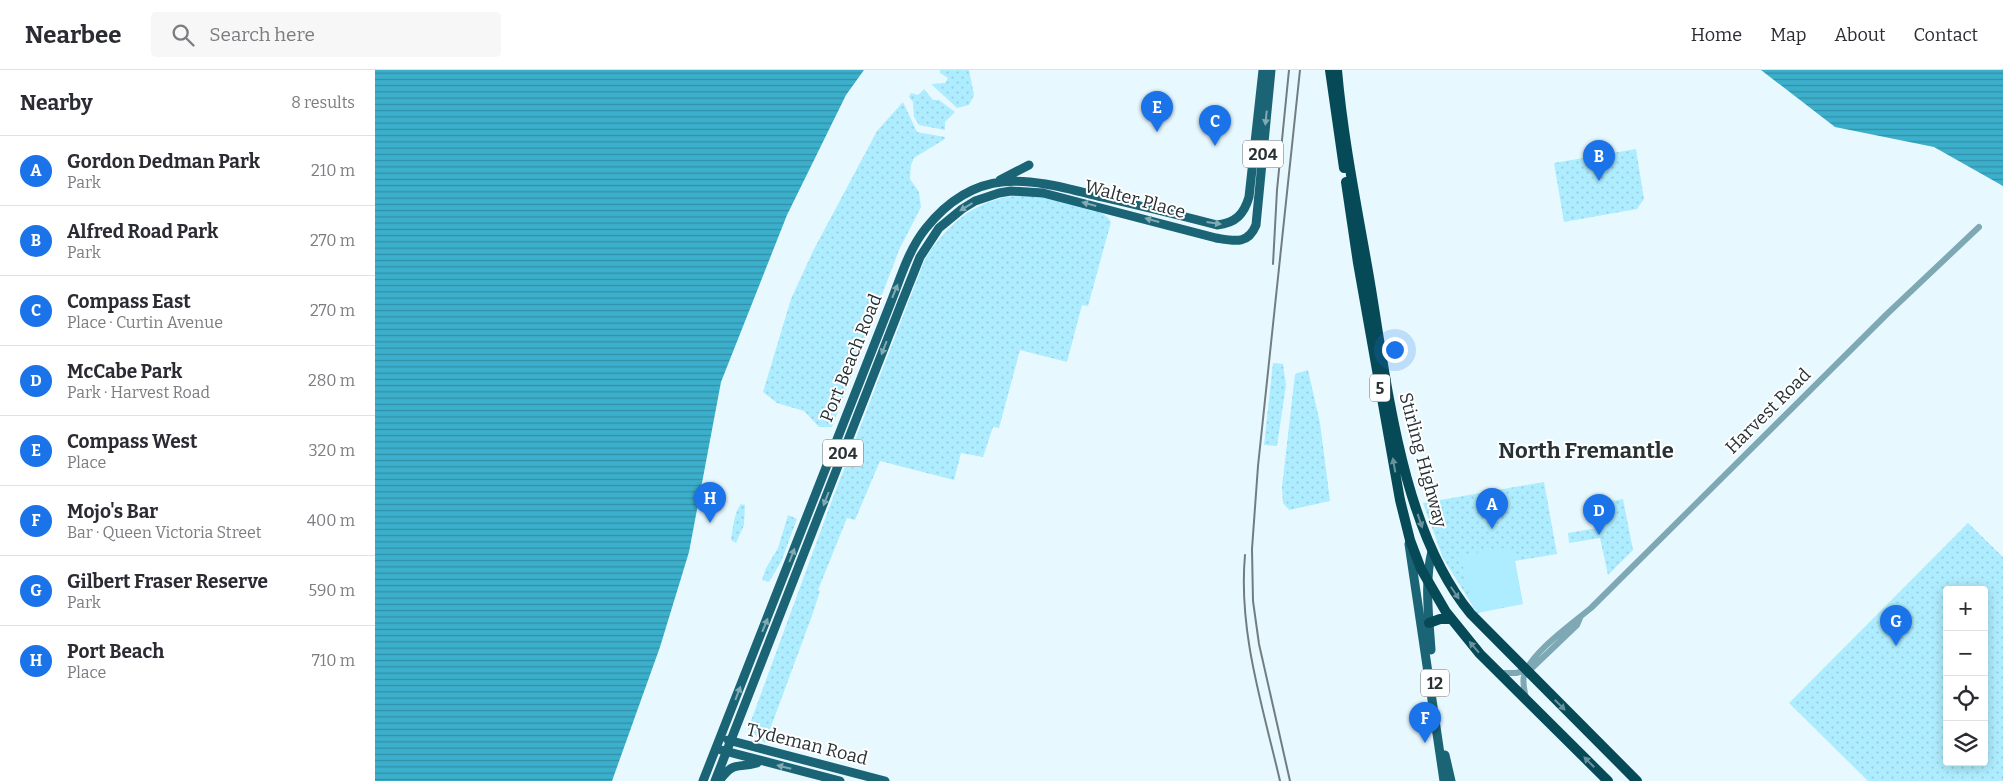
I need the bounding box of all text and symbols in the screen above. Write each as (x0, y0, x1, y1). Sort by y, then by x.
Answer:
search box (151, 12, 501, 57)
text: Nearbee (25, 21, 121, 49)
icon: search (169, 21, 197, 49)
text: Search here (209, 23, 315, 46)
text: Home (1691, 24, 1742, 46)
text: Map (1770, 24, 1806, 46)
text: About (1834, 24, 1885, 46)
text: Contact (1913, 24, 1978, 46)
text: Nearby (20, 90, 93, 116)
pin: E (1141, 91, 1173, 132)
text: 8 results (291, 93, 355, 112)
pin: C (1199, 105, 1231, 146)
one-way arrow (1262, 111, 1270, 127)
road number: 204 (1243, 140, 1283, 168)
pin: B (1583, 140, 1615, 181)
text: Gordon Dedman Park (67, 150, 260, 173)
text: A (30, 161, 42, 180)
text: 210 m (311, 161, 355, 180)
text: Park (67, 173, 101, 192)
street label: Walter Place (1082, 175, 1188, 223)
one-way arrow (1081, 199, 1096, 207)
one-way arrow (959, 202, 972, 211)
one-way arrow (1144, 216, 1159, 224)
one-way arrow (1206, 219, 1222, 227)
text: Alfred Road Park (67, 220, 218, 243)
text: B (31, 231, 41, 250)
text: 270 m (310, 231, 355, 250)
text: Park (67, 243, 101, 262)
one-way arrow (892, 284, 900, 298)
text: Compass East (67, 290, 191, 313)
street label: Port Beach Road (815, 291, 887, 425)
text: C (31, 301, 41, 320)
text: 270 m (310, 301, 355, 320)
text: Place · Curtin Avenue (67, 313, 223, 332)
your location (1382, 337, 1408, 363)
one-way arrow (880, 341, 888, 356)
text: McCabe Park (67, 360, 182, 383)
street label: Harvest Road (1721, 363, 1816, 458)
text: D (30, 371, 42, 390)
text: 280 m (308, 371, 355, 390)
road number: 5 (1370, 374, 1390, 402)
text: Park · Harvest Road (67, 383, 210, 402)
street label: Stirling Highway (1394, 390, 1452, 530)
text: Compass West (67, 430, 198, 453)
district label: North Fremantle (1498, 437, 1674, 464)
road number: 204 (823, 439, 863, 466)
text: E (31, 441, 41, 460)
text: 320 m (308, 441, 355, 460)
text: Place (67, 453, 106, 472)
one-way arrow (1389, 457, 1397, 473)
pin: H (694, 482, 726, 523)
pin: A (1476, 488, 1508, 529)
one-way arrow (821, 492, 829, 506)
pin: D (1583, 494, 1615, 535)
text: Mojo's Bar (67, 500, 158, 523)
text: F (32, 511, 41, 530)
text: 400 m (307, 511, 355, 530)
one-way arrow (1416, 514, 1424, 529)
text: Bar · Queen Victoria Street (67, 523, 262, 542)
one-way arrow (788, 547, 796, 562)
text: Gilbert Fraser Reserve (67, 570, 268, 593)
text: G (30, 581, 42, 600)
text: 590 m (309, 581, 355, 600)
map controls (1943, 586, 1988, 766)
button: + (1943, 586, 1988, 631)
one-way arrow (1450, 587, 1460, 600)
text: Park (67, 593, 101, 612)
pin: G (1880, 605, 1912, 646)
one-way arrow (761, 617, 769, 632)
button: − (1943, 631, 1988, 676)
text: Port Beach (67, 640, 164, 663)
one-way arrow (1468, 642, 1480, 654)
text: H (30, 651, 42, 670)
text: 710 m (312, 651, 355, 670)
text: Place (67, 663, 106, 682)
road number: 12 (1421, 670, 1449, 696)
button: locate (1943, 676, 1988, 721)
one-way arrow (735, 686, 742, 701)
one-way arrow (1554, 699, 1566, 711)
pin: F (1409, 702, 1441, 743)
street label: Tydeman Road (744, 718, 870, 770)
button: layers (1943, 721, 1988, 766)
one-way arrow (1583, 756, 1595, 768)
one-way arrow (777, 763, 792, 771)

